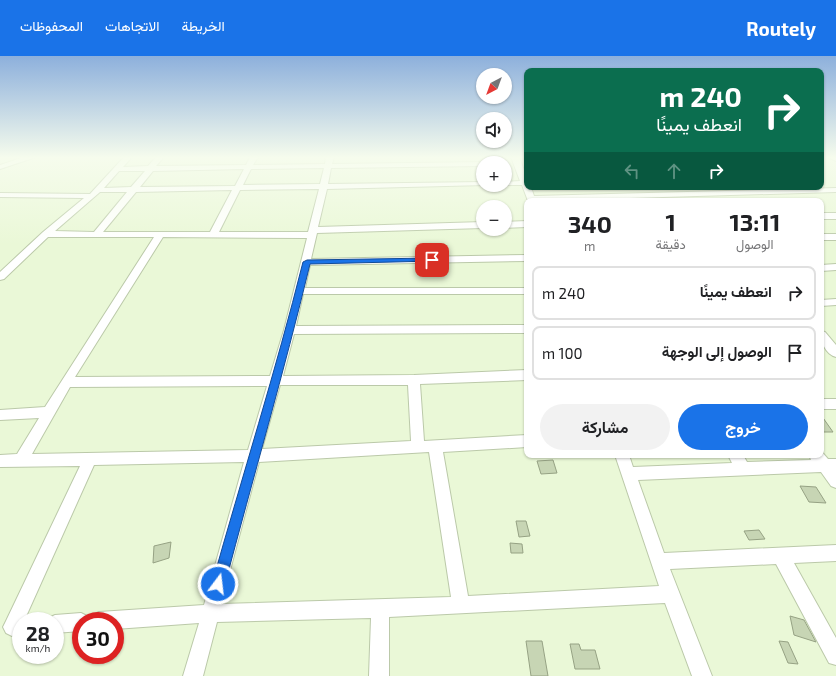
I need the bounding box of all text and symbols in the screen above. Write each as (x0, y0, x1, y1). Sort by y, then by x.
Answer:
text: المحفوظات (20, 17, 83, 34)
text: الاتجاهات (105, 17, 159, 34)
text: الخريطة (181, 17, 225, 34)
text: Routely (746, 17, 816, 40)
north arrow (476, 68, 512, 104)
map controls (476, 68, 512, 236)
text: 240 m (659, 79, 742, 113)
icon: right (756, 84, 808, 136)
button: sound (476, 112, 512, 148)
text: انعطف يمينًا (656, 113, 742, 135)
button: + (476, 156, 512, 192)
icon: left (621, 160, 643, 182)
icon: ahead (663, 160, 685, 182)
icon: right (705, 160, 727, 182)
button: − (476, 200, 512, 236)
text: 1 (665, 207, 676, 236)
text: 13:11 (729, 207, 780, 236)
text: 340 (568, 209, 612, 238)
text: دقيقة (656, 236, 686, 252)
text: الوصول (736, 236, 774, 252)
text: m (584, 238, 595, 254)
pin (415, 243, 449, 277)
icon: arrive (421, 249, 443, 271)
text: انعطف يمينًا (700, 282, 772, 300)
icon: right (784, 282, 806, 304)
text: 240 m (542, 284, 585, 302)
text: الوصول إلى الوجهة (662, 342, 772, 360)
icon: arrive (784, 342, 806, 364)
text: 100 m (542, 344, 583, 362)
button: مشاركة (540, 404, 670, 450)
button: خروج (678, 404, 808, 450)
position arrow (197, 563, 239, 605)
speed limit sign: 30 (72, 612, 124, 664)
text: 28 (26, 621, 50, 645)
text: km/h (26, 642, 50, 654)

